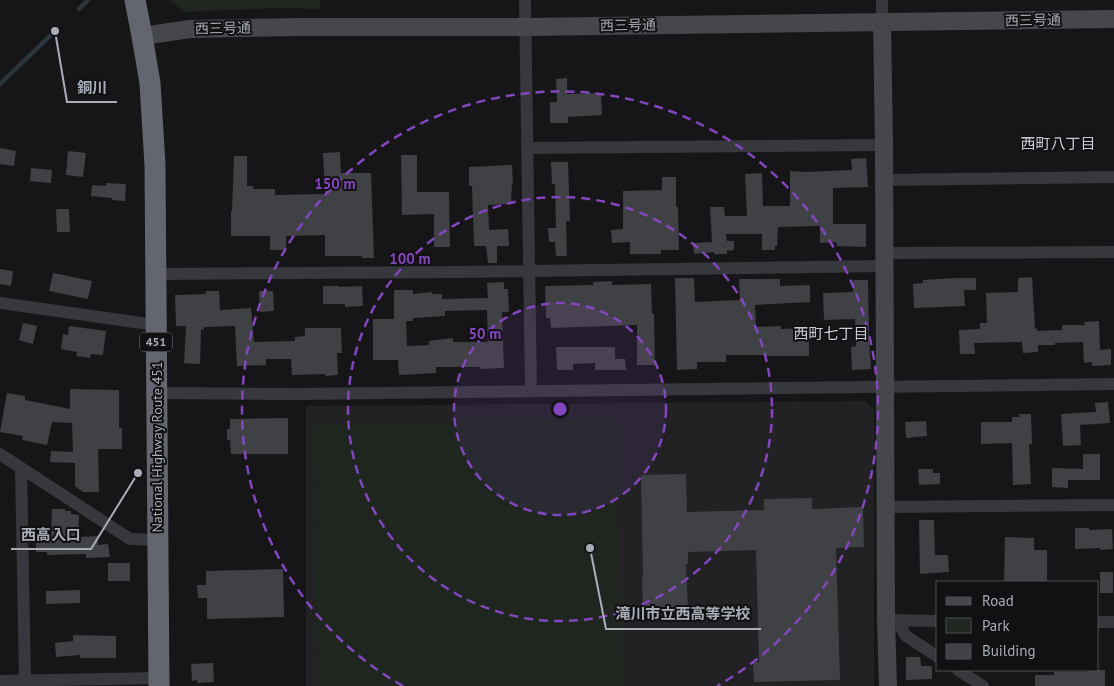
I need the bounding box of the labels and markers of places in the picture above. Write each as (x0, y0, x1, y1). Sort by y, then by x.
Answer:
callout: 銅川 (67, 72, 117, 102)
centre of rings (551, 400, 569, 418)
callout: 西高入口 (11, 519, 91, 549)
callout: 滝川市立西高等学校 (606, 599, 761, 629)

